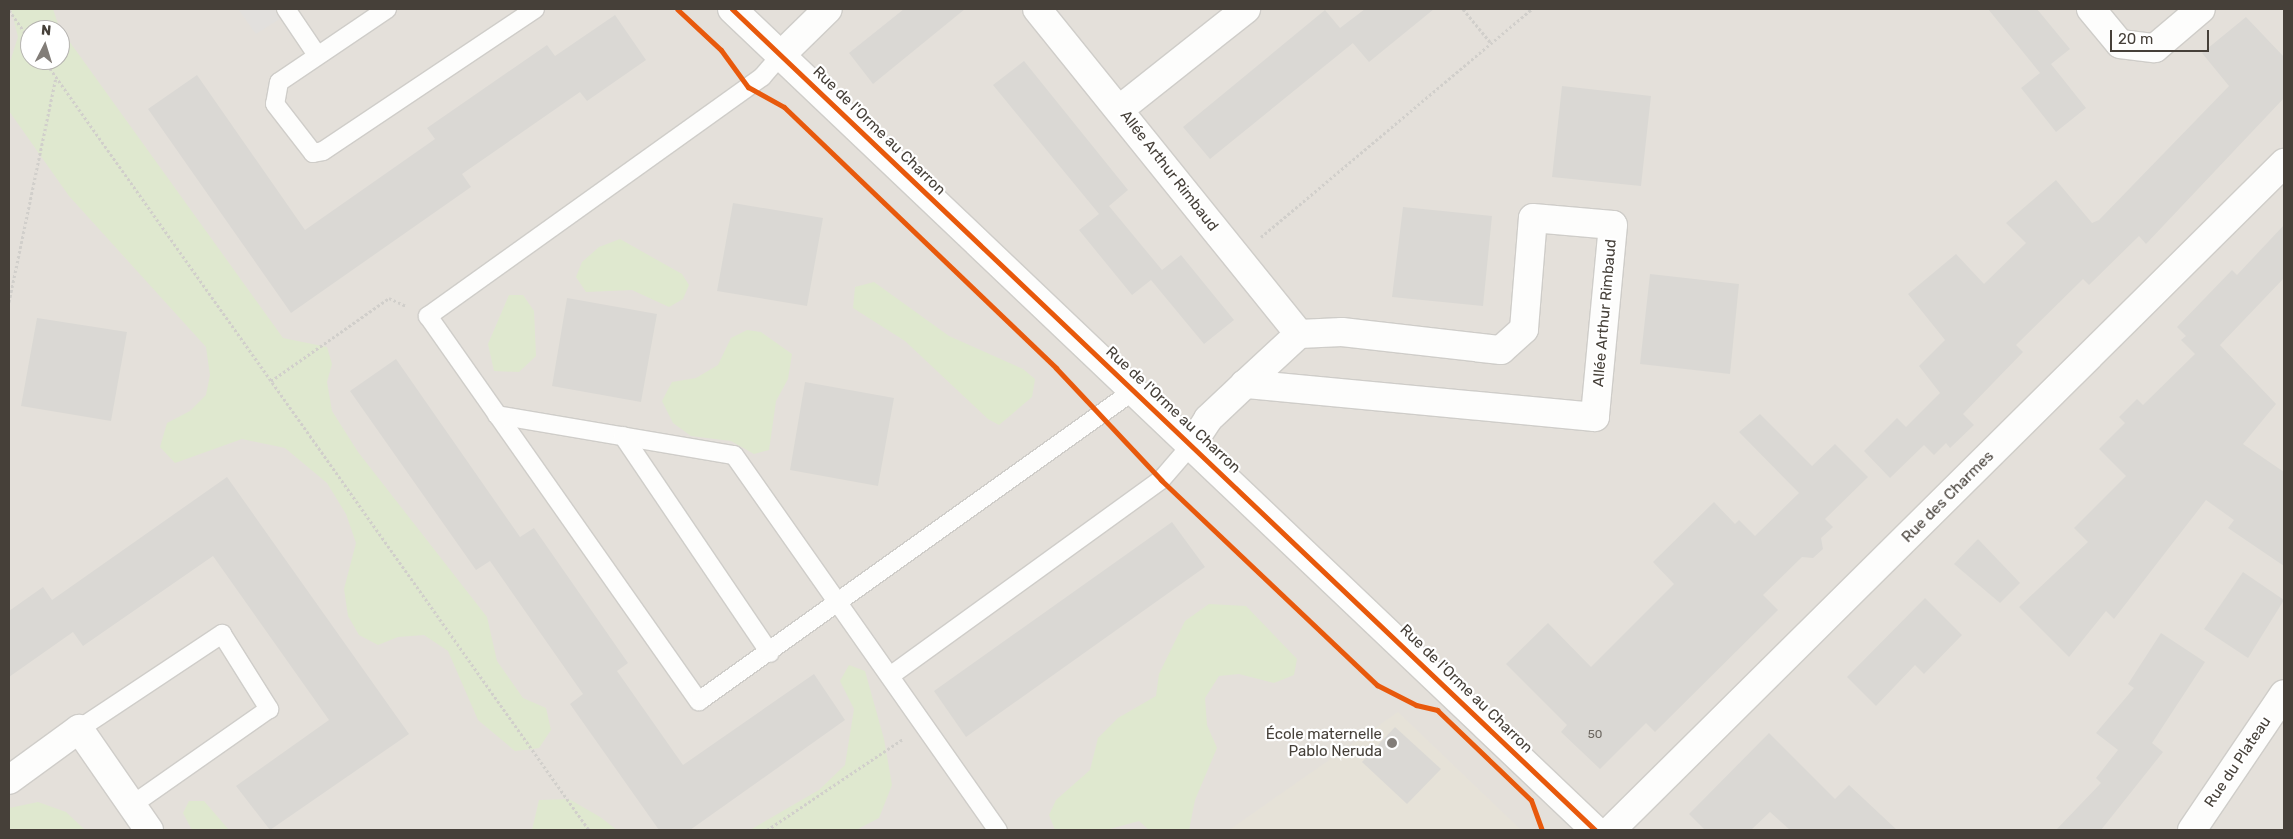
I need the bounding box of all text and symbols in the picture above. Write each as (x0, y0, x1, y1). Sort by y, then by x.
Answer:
north arrow (20, 20, 70, 70)
scale bar (2113, 20, 2212, 52)
text: N (40, 22, 52, 39)
text: 20 m (2118, 30, 2153, 48)
street label: Rue de l'Orme au Charron (809, 63, 949, 199)
street label: Allée Arthur Rimbaud (1116, 107, 1222, 235)
street label: Allée Arthur Rimbaud (1590, 238, 1620, 388)
street label: Rue de l'Orme au Charron (1102, 343, 1244, 477)
street label: Rue des Charmes (1898, 447, 1998, 547)
street label: Rue de l'Orme au Charron (1396, 621, 1536, 757)
street label: Rue du Plateau (2201, 713, 2275, 811)
place label: École maternelle Pablo Neruda (1266, 725, 1382, 760)
house number: 50 (1588, 728, 1602, 742)
marker: École maternelle Pablo Neruda (1386, 737, 1398, 749)

